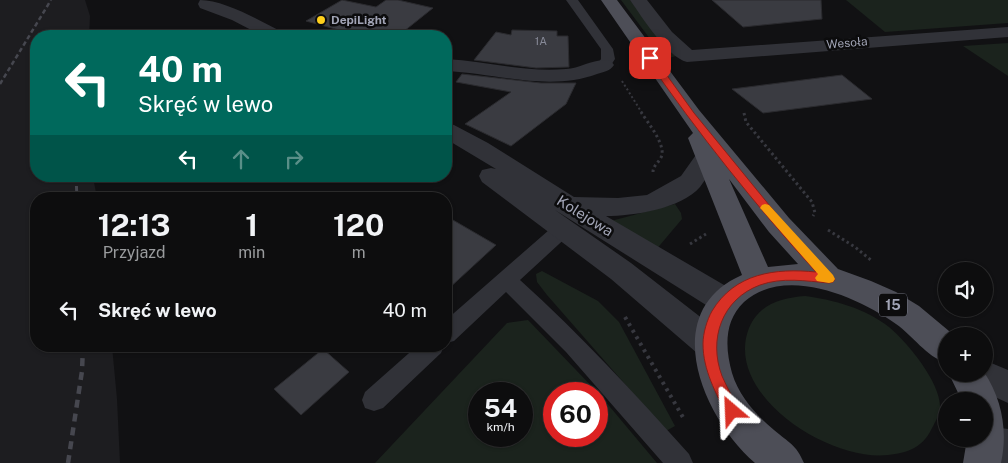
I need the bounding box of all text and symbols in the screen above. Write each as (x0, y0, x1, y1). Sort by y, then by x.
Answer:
place label: DepiLight (331, 13, 387, 27)
marker: DepiLight (315, 14, 327, 26)
street label: Wesoła (826, 34, 868, 52)
house number: 1A (535, 35, 547, 47)
pin (629, 37, 671, 79)
icon: arrive (636, 44, 664, 72)
text: 40 m (138, 49, 223, 90)
icon: left (55, 50, 120, 115)
text: Skręć w lewo (138, 91, 273, 117)
icon: left (174, 145, 202, 173)
icon: ahead (227, 145, 255, 173)
icon: right (280, 145, 308, 173)
street label: Kolejowa (554, 192, 617, 240)
text: 12:13 (98, 207, 170, 243)
text: 1 (245, 207, 258, 243)
text: 120 (333, 207, 384, 243)
text: Przyjazd (103, 243, 166, 262)
text: min (238, 243, 265, 262)
text: m (352, 243, 366, 262)
map controls (938, 262, 993, 447)
button: sound (938, 262, 993, 317)
road number: 15 (879, 294, 907, 316)
icon: left (55, 296, 83, 324)
text: Skręć w lewo (98, 299, 217, 321)
text: 40 m (382, 299, 427, 321)
button: + (938, 327, 993, 382)
speed limit sign: 60 (543, 382, 608, 447)
position arrow (705, 384, 757, 436)
button: − (938, 392, 993, 447)
text: 54 (484, 393, 517, 423)
text: km/h (486, 420, 515, 434)

